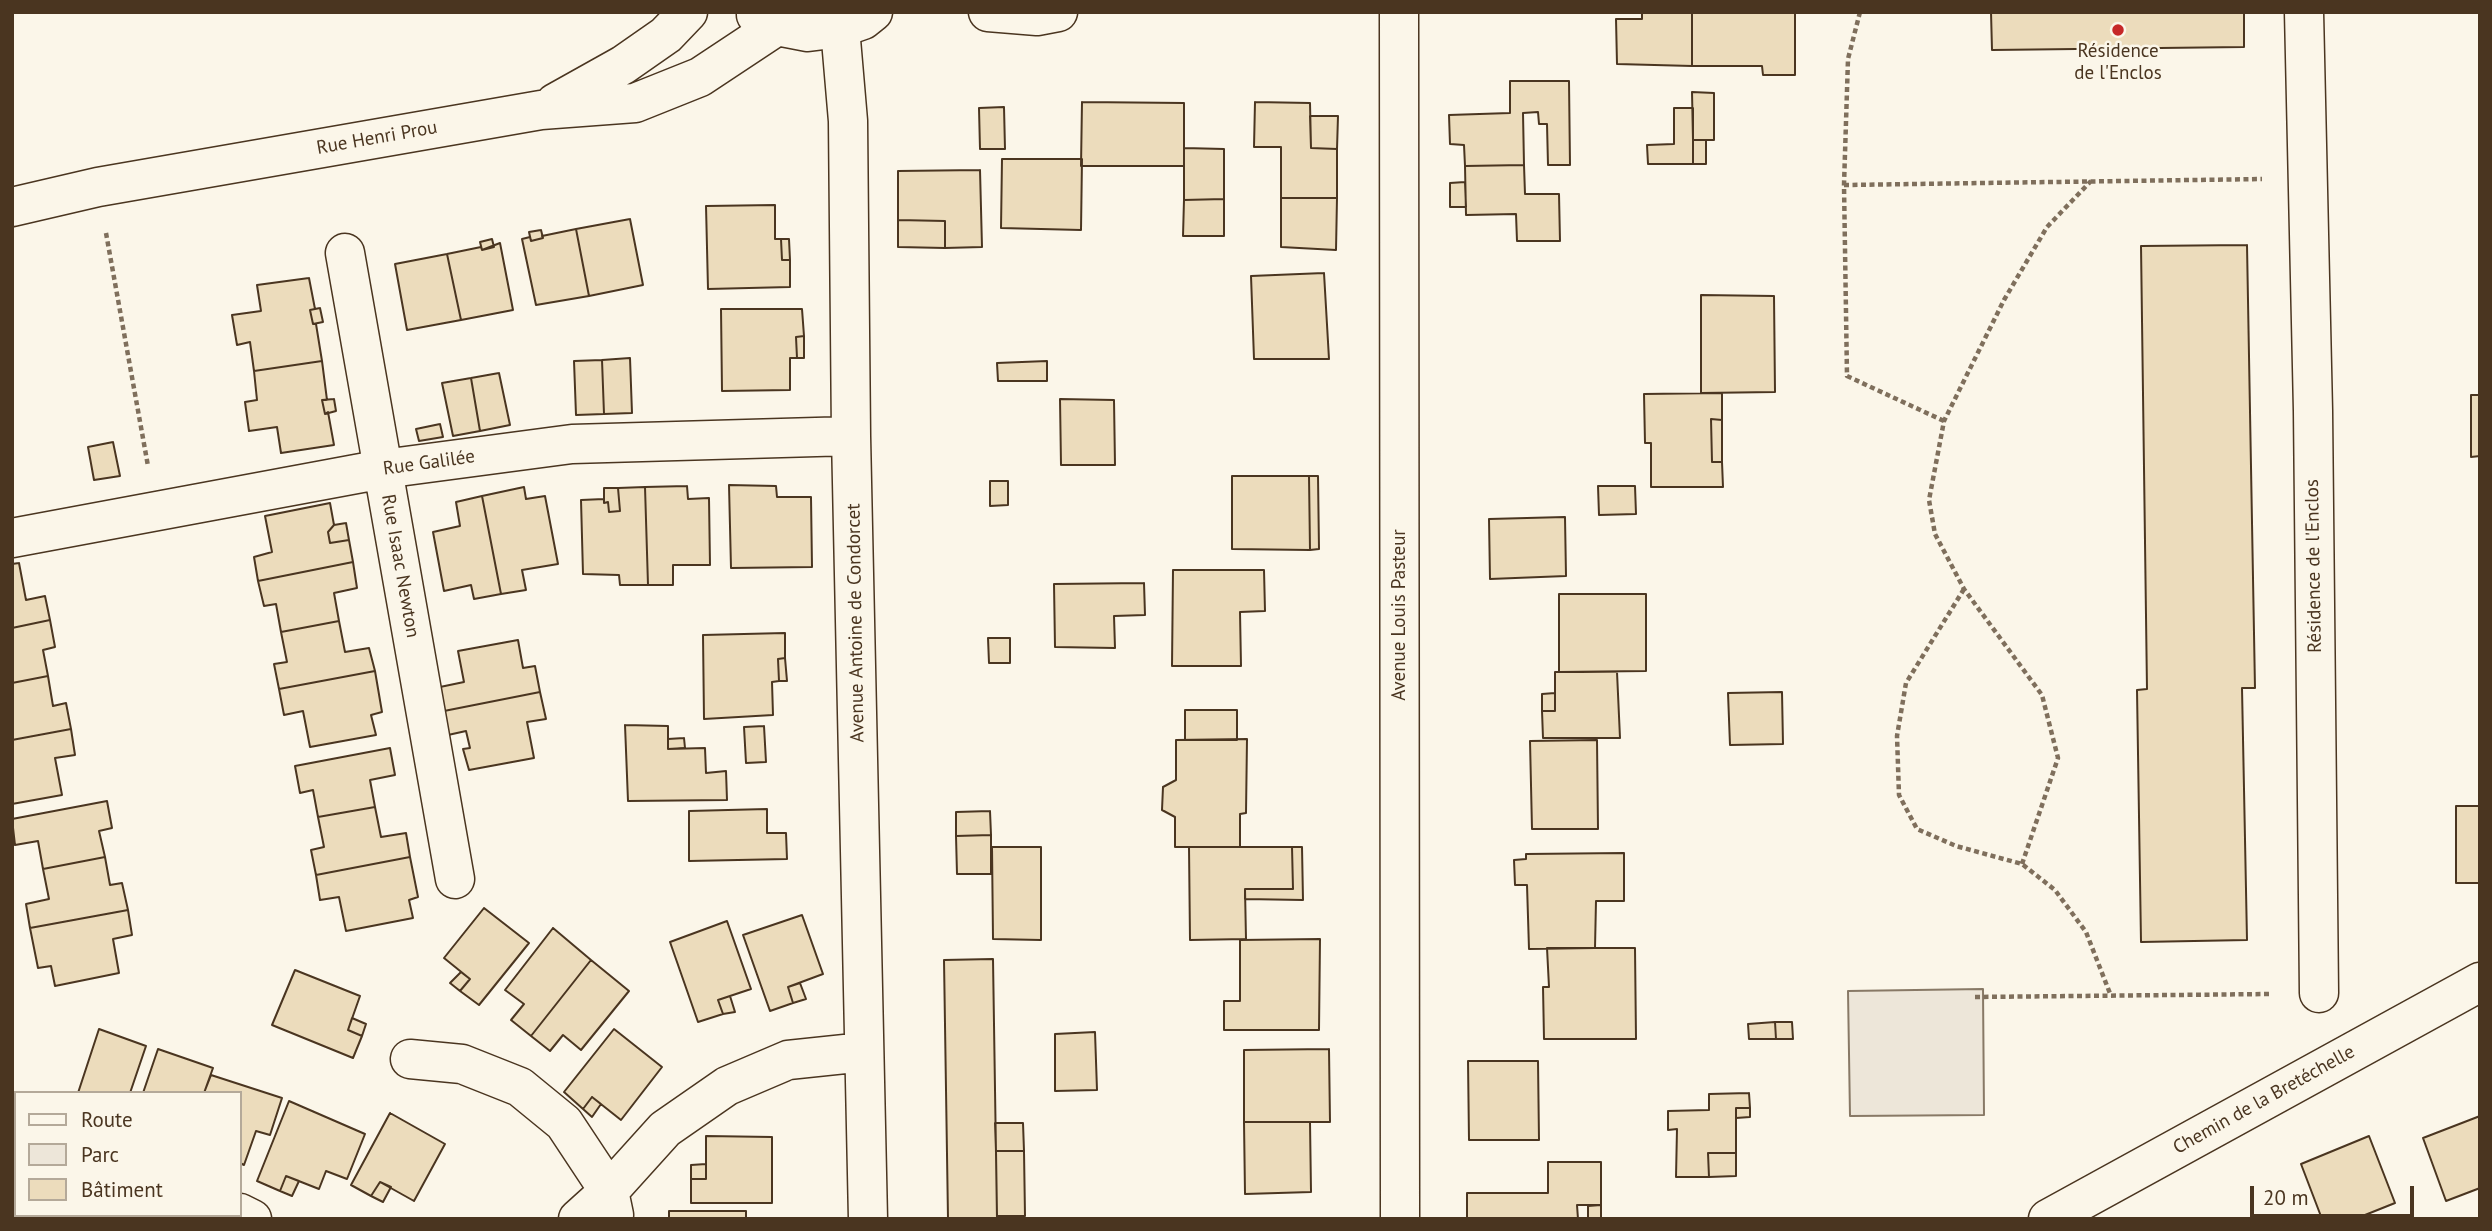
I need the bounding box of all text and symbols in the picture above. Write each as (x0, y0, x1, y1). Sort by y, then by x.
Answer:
marker: Résidence de l'Enclos (2110, 22, 2126, 38)
place label: Résidence de l'Enclos (2074, 41, 2162, 85)
street label: Rue Henri Prou (315, 116, 439, 160)
street label: Rue Galilée (382, 445, 476, 481)
street label: Résidence de l'Enclos (2301, 479, 2327, 653)
street label: Rue Isaac Newton (376, 493, 424, 639)
street label: Avenue Antoine de Condorcet (843, 503, 869, 743)
street label: Avenue Louis Pasteur (1389, 529, 1411, 701)
street label: Chemin de la Bretéchelle (2169, 1041, 2359, 1159)
legend (14, 1091, 242, 1217)
text: Route (81, 1106, 133, 1133)
text: Parc (81, 1141, 119, 1168)
scale bar (2254, 1172, 2418, 1216)
text: Bâtiment (81, 1176, 163, 1203)
text: 20 m (2263, 1184, 2309, 1211)

